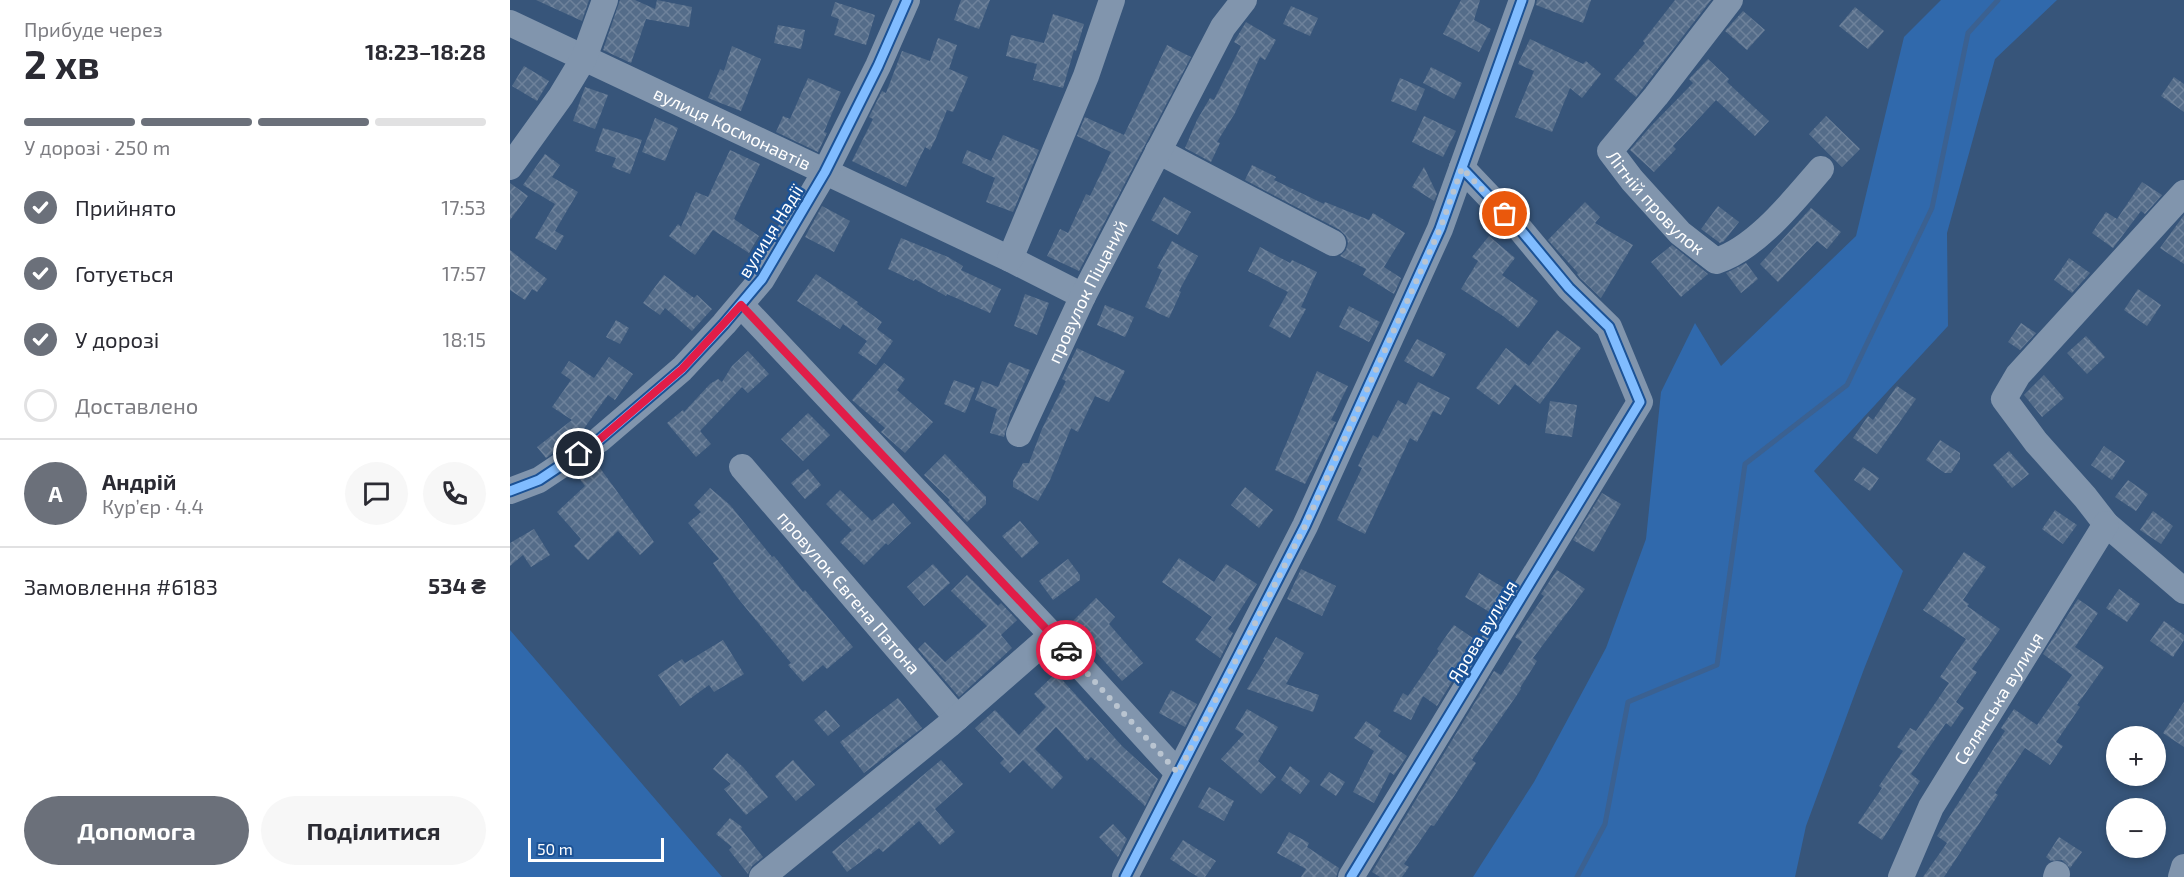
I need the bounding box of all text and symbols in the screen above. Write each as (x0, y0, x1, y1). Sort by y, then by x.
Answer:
text: Прибуде через (24, 17, 163, 41)
text: 18:23–18:28 (365, 38, 486, 64)
text: 2 хв (24, 40, 100, 87)
street label: вулиця Космонавтів (650, 82, 815, 174)
text: У дорозі · 250 m (24, 135, 170, 159)
street label: Літній провулок (1602, 146, 1710, 259)
street label: вулиця Надії (733, 180, 808, 282)
pin (1479, 188, 1530, 239)
icon: check (24, 191, 57, 224)
text: Прийнято (75, 194, 176, 220)
text: 17:53 (441, 195, 486, 219)
icon: bag (1488, 197, 1521, 230)
street label: провулок Піщаний (1042, 216, 1132, 367)
icon: check (24, 257, 57, 290)
text: Готується (75, 260, 174, 286)
text: 17:57 (442, 261, 486, 285)
icon: check (24, 323, 57, 356)
text: У дорозі (75, 326, 159, 352)
text: 18:15 (443, 327, 486, 351)
text: Доставлено (75, 392, 198, 418)
pin (553, 428, 604, 479)
icon: home (562, 437, 595, 470)
button: chat (345, 462, 408, 525)
button: phone (423, 462, 486, 525)
text: Андрій (102, 468, 176, 494)
text: А (48, 480, 63, 506)
text: Кур’єр · 4.4 (102, 494, 204, 518)
street label: провулок Євгена Патона (773, 506, 925, 679)
text: 534 ₴ (428, 572, 486, 598)
text: Замовлення #6183 (24, 573, 218, 599)
street label: Ярова вулиця (1443, 576, 1521, 686)
courier (1036, 620, 1096, 680)
street label: Селянська вулиця (1949, 628, 2048, 769)
icon: car (1050, 634, 1083, 667)
map controls (2106, 726, 2166, 858)
button: + (2106, 726, 2166, 786)
button: Допомога (24, 796, 249, 865)
button: Поділитися (261, 796, 486, 865)
button: − (2106, 798, 2166, 858)
scale bar (528, 835, 664, 862)
text: 50 m (537, 839, 573, 858)

